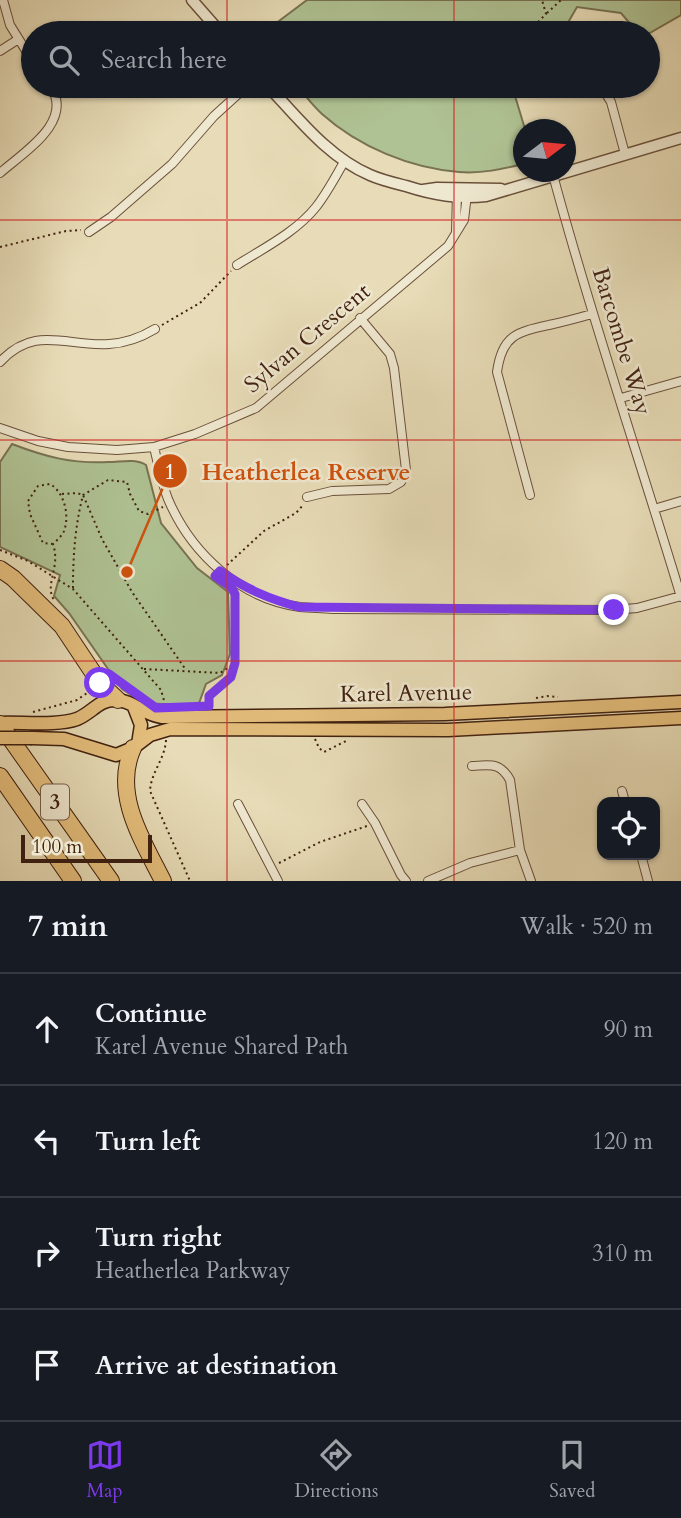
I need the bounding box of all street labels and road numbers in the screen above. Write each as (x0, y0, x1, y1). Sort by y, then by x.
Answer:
street label: Barcombe Way (585, 263, 659, 419)
street label: Sylvan Crescent (237, 276, 377, 400)
street label: Karel Avenue (339, 676, 473, 710)
road number: 3 (41, 784, 69, 820)

